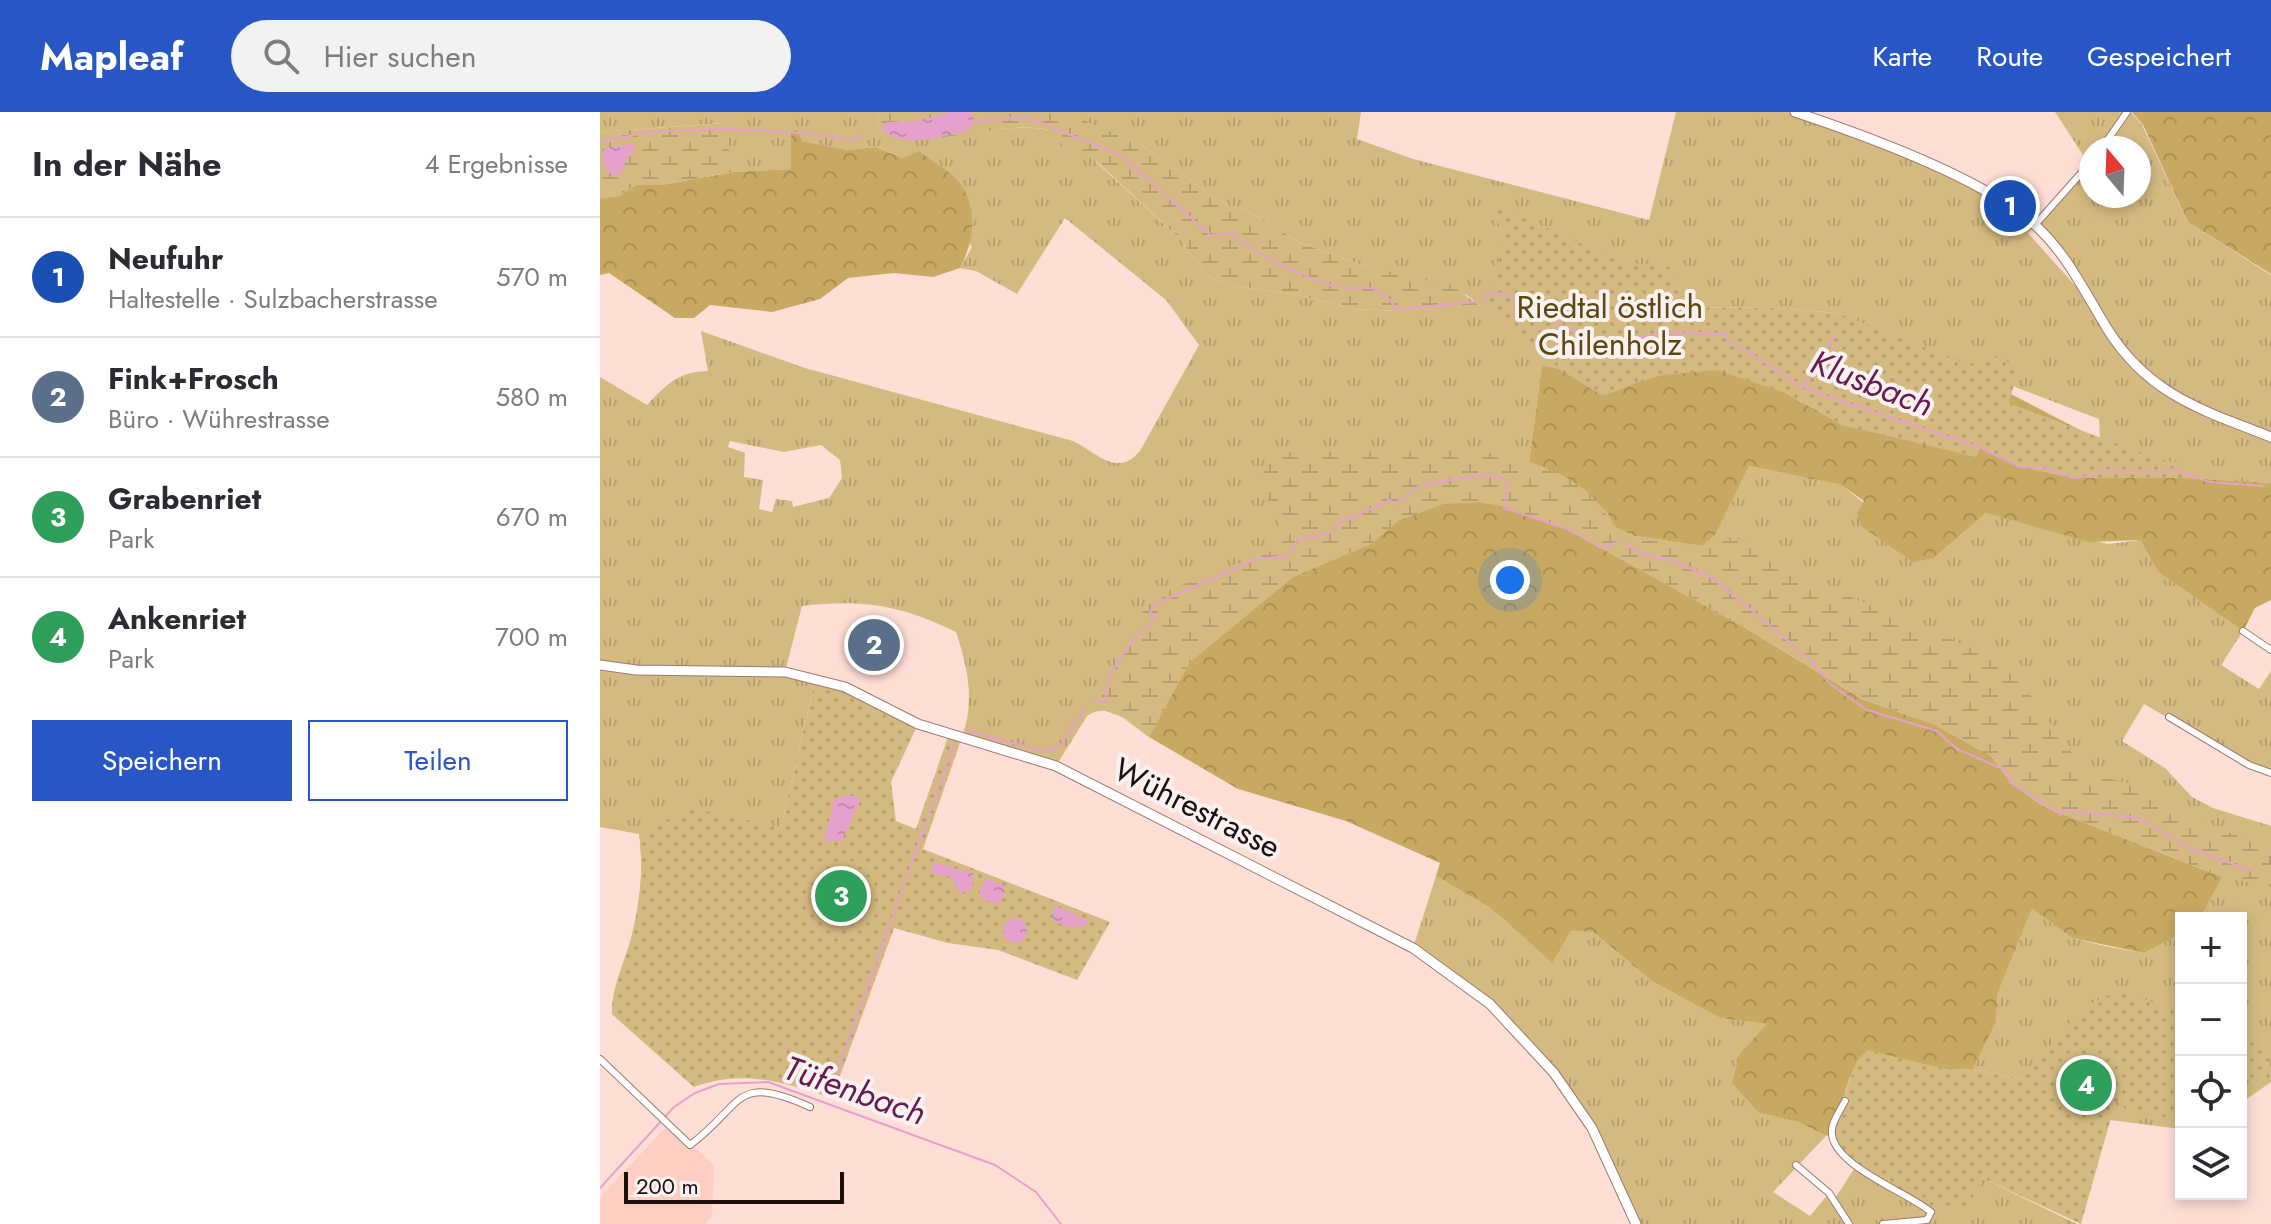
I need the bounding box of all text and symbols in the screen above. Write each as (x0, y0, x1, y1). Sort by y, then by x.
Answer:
search box (231, 20, 791, 92)
text: Mapleaf (40, 29, 183, 84)
icon: search (259, 34, 303, 78)
text: Hier suchen (323, 35, 477, 78)
text: Karte (1872, 36, 1932, 77)
text: Route (1976, 36, 2043, 77)
text: Gespeichert (2087, 36, 2231, 77)
north arrow (2079, 136, 2151, 208)
text: In der Nähe (32, 140, 222, 189)
text: 4 Ergebnisse (424, 145, 568, 183)
pin: 1 (1984, 176, 2036, 236)
text: Neufuhr (108, 237, 223, 280)
text: 1 (51, 258, 65, 296)
text: 570 m (496, 258, 568, 296)
text: Haltestelle · Sulzbacherstrasse (108, 280, 438, 318)
park label: Riedtal östlich Chilenholz (1517, 284, 1703, 367)
water label: Klusbach (1804, 338, 1940, 429)
text: Fink+Frosch (108, 357, 279, 400)
text: 2 (49, 378, 67, 416)
text: 580 m (495, 378, 568, 416)
text: Büro · Wührestrasse (108, 400, 330, 438)
text: Grabenriet (108, 477, 261, 520)
text: 3 (50, 498, 66, 536)
text: 670 m (496, 498, 568, 536)
text: Park (108, 520, 154, 558)
your location (1490, 560, 1530, 600)
text: Ankenriet (108, 597, 246, 640)
pin: 2 (848, 615, 900, 675)
text: 4 (49, 618, 67, 656)
text: 700 m (495, 618, 568, 656)
text: Park (108, 640, 154, 678)
button: Speichern (32, 720, 292, 801)
button: Teilen (308, 720, 568, 801)
street label: Wührestrasse (1106, 746, 1288, 870)
pin: 3 (815, 866, 867, 926)
map controls (2175, 912, 2247, 1200)
button: + (2175, 912, 2247, 984)
button: − (2175, 984, 2247, 1056)
water label: Tüfenbach (777, 1043, 932, 1138)
pin: 4 (2060, 1055, 2112, 1115)
button: locate (2175, 1056, 2247, 1128)
button: layers (2175, 1128, 2247, 1200)
scale bar (624, 1168, 844, 1204)
text: 200 m (636, 1170, 699, 1202)

